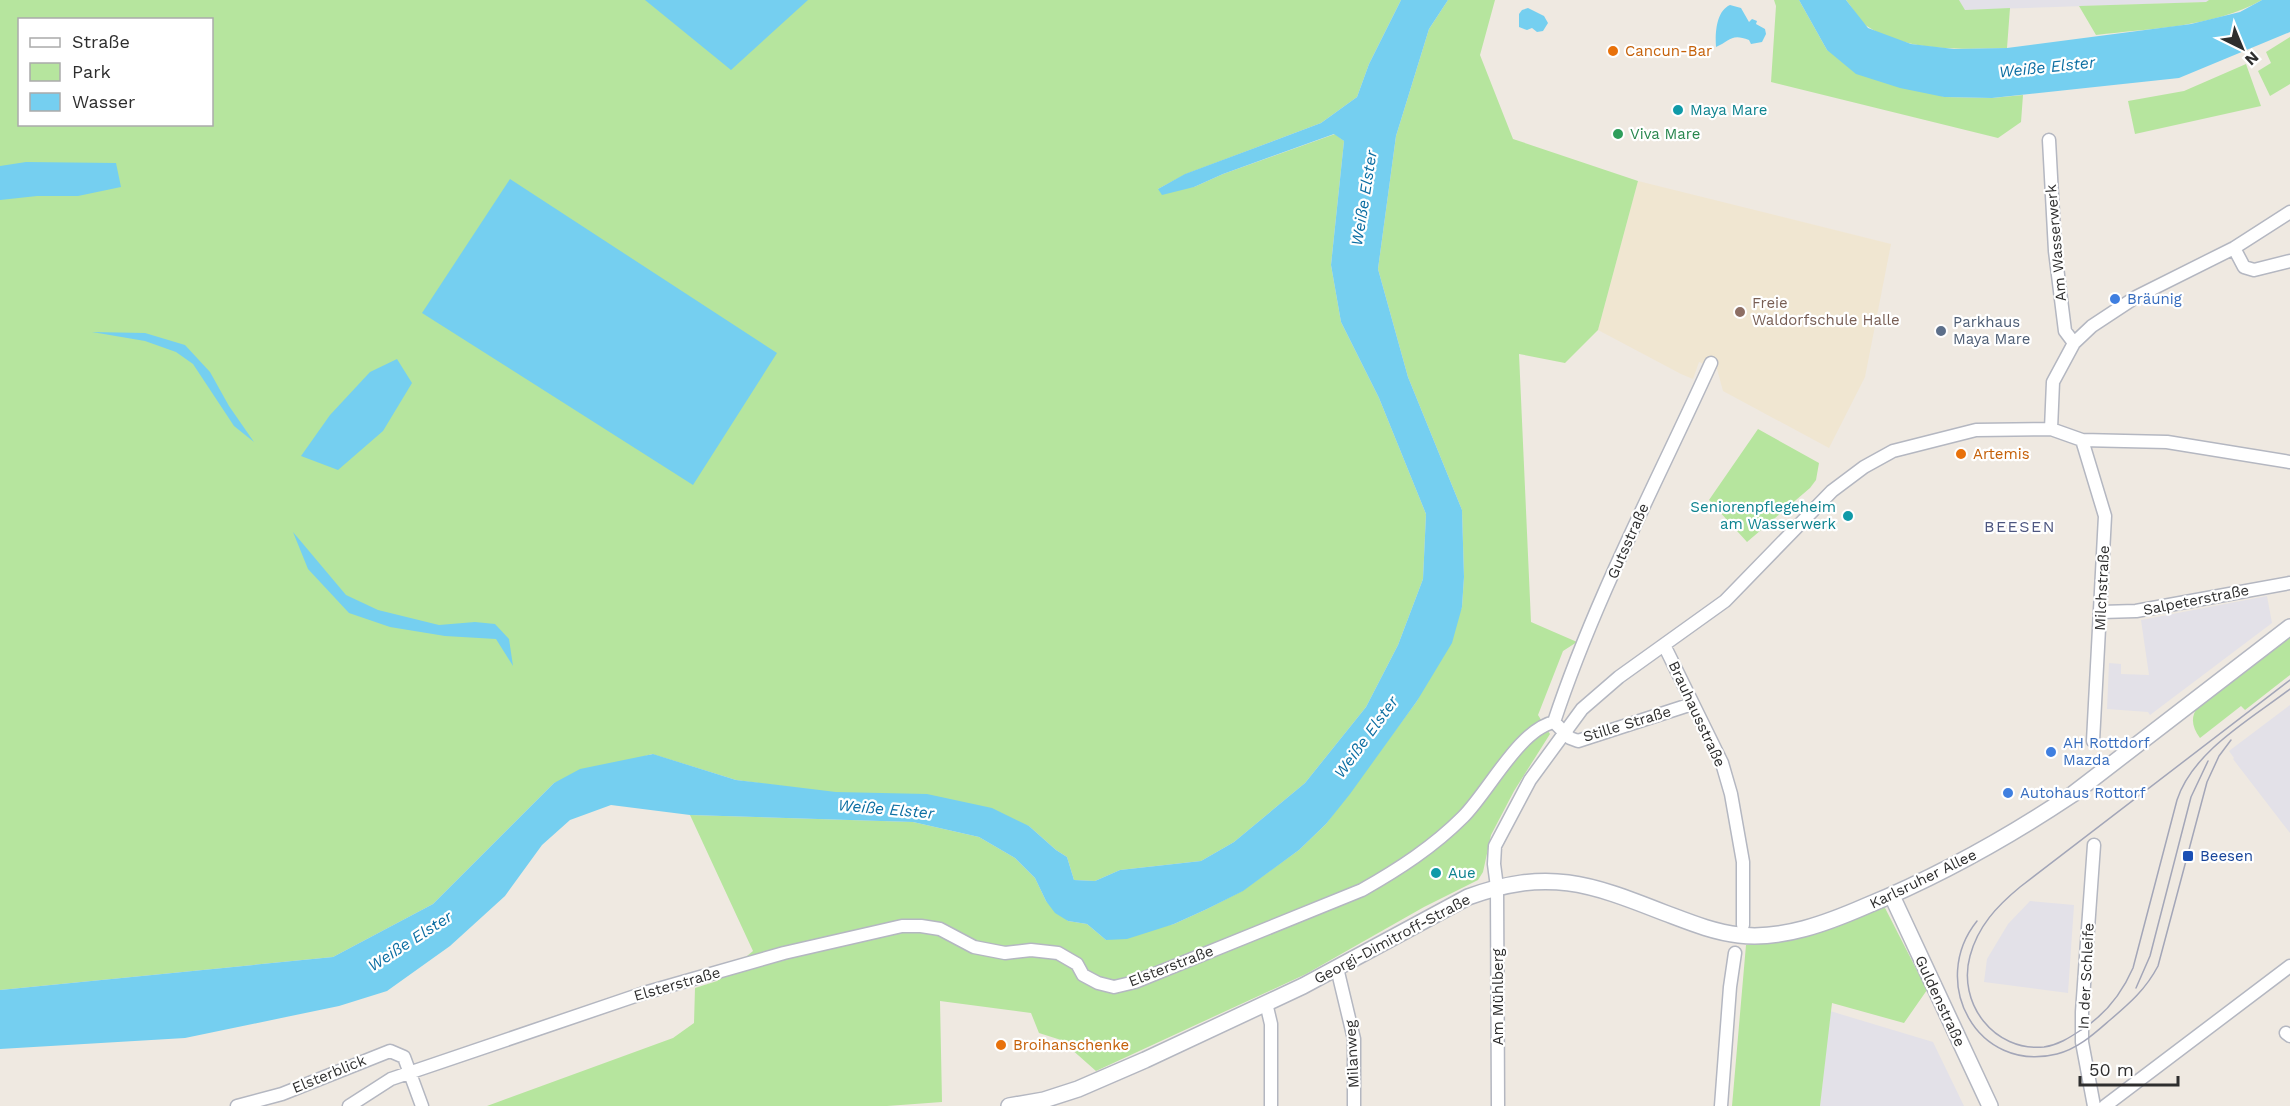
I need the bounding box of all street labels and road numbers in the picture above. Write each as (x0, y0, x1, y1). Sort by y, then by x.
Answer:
street label: Am Wasserwerk (2042, 183, 2070, 302)
street label: Gutsstraße (1603, 500, 1653, 582)
street label: Milchstraße (2091, 545, 2113, 631)
street label: Salpeterstraße (2141, 581, 2251, 619)
street label: Brauhausstraße (1665, 658, 1729, 770)
street label: Stille Straße (1581, 702, 1673, 746)
street label: Karlsruher Allee (1867, 845, 1979, 913)
street label: Georgi-Dimitroff-Straße (1311, 890, 1473, 988)
street label: In der Schleife (2074, 922, 2098, 1030)
street label: Elsterstraße (1126, 942, 1216, 990)
street label: Am Mühlberg (1489, 949, 1507, 1045)
street label: Guldenstraße (1911, 953, 1969, 1049)
street label: Elsterstraße (632, 963, 722, 1005)
street label: Milanweg (1341, 1020, 1363, 1088)
street label: Elsterblick (289, 1051, 369, 1097)

